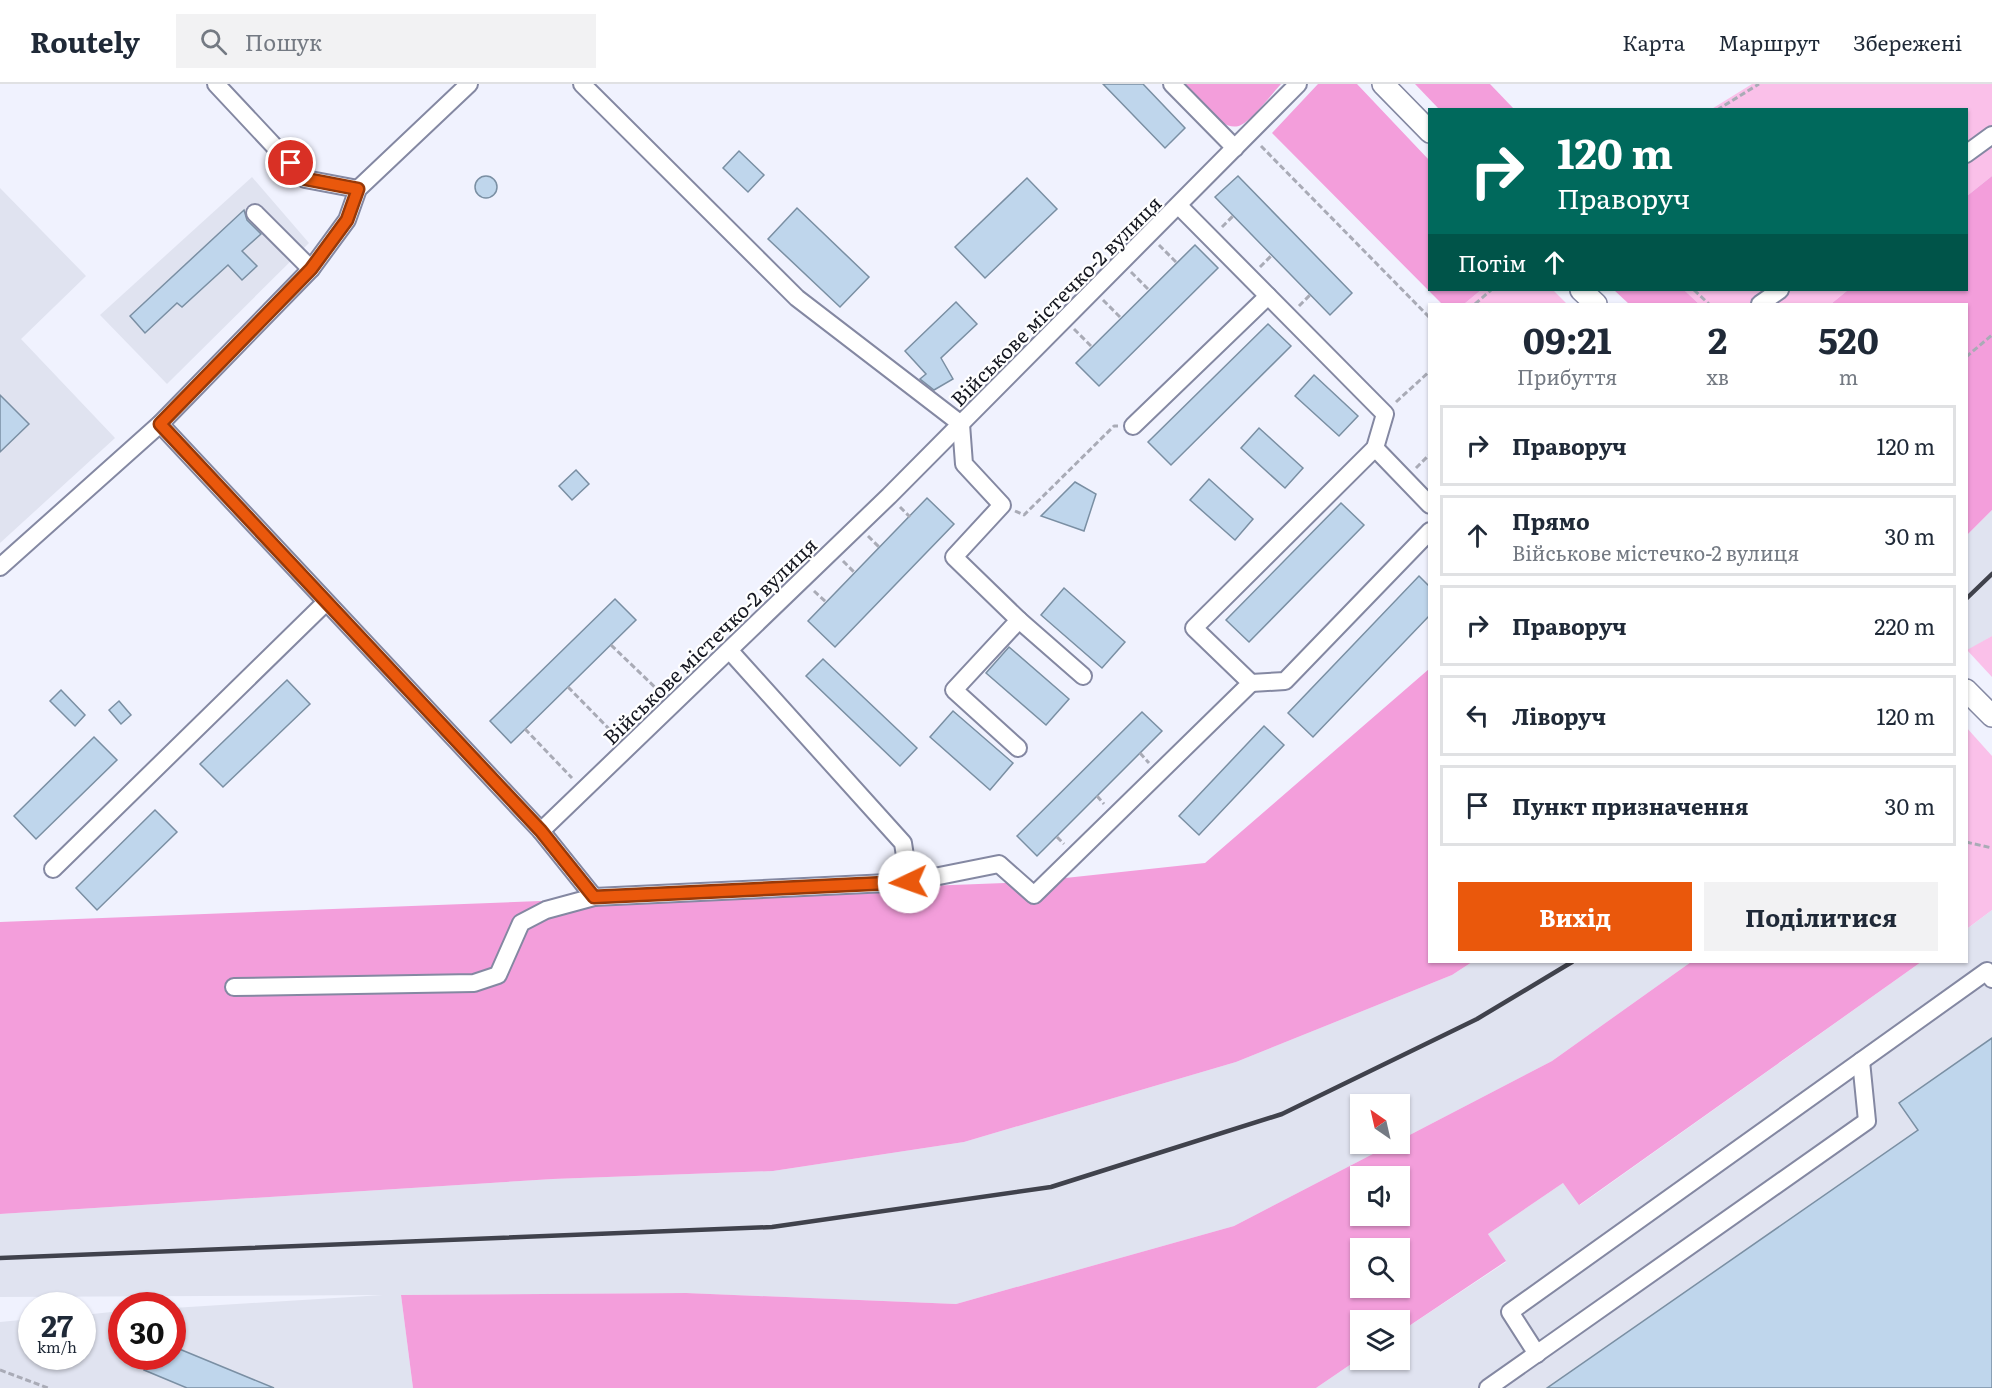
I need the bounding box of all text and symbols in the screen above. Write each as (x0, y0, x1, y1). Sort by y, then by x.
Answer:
search box (176, 14, 596, 68)
text: Routely (30, 20, 140, 62)
icon: search (197, 25, 230, 58)
text: Пошук (245, 25, 322, 58)
text: Карта (1622, 26, 1685, 57)
text: Маршрут (1718, 26, 1820, 57)
text: Збережені (1853, 26, 1962, 57)
text: 120 m (1557, 120, 1673, 182)
icon: right (1458, 132, 1536, 210)
pin (265, 137, 316, 188)
icon: arrive (274, 146, 307, 179)
text: Праворуч (1557, 177, 1690, 217)
street label: Військове містечко-2 вулиця (943, 188, 1167, 412)
text: Потім (1458, 246, 1526, 279)
icon: ahead (1538, 246, 1571, 279)
text: 09:21 (1523, 312, 1612, 365)
text: 2 (1708, 312, 1727, 365)
text: 520 (1818, 312, 1879, 365)
text: Прибуття (1517, 361, 1617, 391)
text: хв (1706, 361, 1729, 391)
text: m (1839, 361, 1858, 391)
icon: right (1461, 429, 1494, 462)
text: Праворуч (1512, 429, 1627, 462)
text: 120 m (1876, 429, 1935, 462)
text: Прямо (1512, 504, 1590, 537)
icon: ahead (1461, 519, 1494, 552)
text: 30 m (1885, 519, 1935, 552)
street label: Військове містечко-2 вулиця (595, 529, 823, 751)
text: Військове містечко-2 вулиця (1512, 537, 1799, 567)
icon: right (1461, 609, 1494, 642)
text: Праворуч (1512, 609, 1627, 642)
text: 220 m (1874, 609, 1935, 642)
icon: left (1461, 699, 1494, 732)
text: Ліворуч (1512, 699, 1606, 732)
text: 120 m (1876, 699, 1935, 732)
icon: arrive (1461, 789, 1494, 822)
text: Пункт призначення (1512, 789, 1749, 822)
text: 30 m (1885, 789, 1935, 822)
position arrow (877, 850, 941, 914)
button: Вихід (1458, 882, 1692, 951)
button: Поділитися (1704, 882, 1938, 951)
north arrow (1350, 1094, 1410, 1154)
map controls (1350, 1094, 1410, 1370)
button: sound (1350, 1166, 1410, 1226)
button: search (1350, 1238, 1410, 1298)
speed limit sign: 30 (108, 1292, 186, 1370)
text: 27 (41, 1302, 73, 1346)
button: layers (1350, 1310, 1410, 1370)
text: km/h (37, 1335, 77, 1358)

